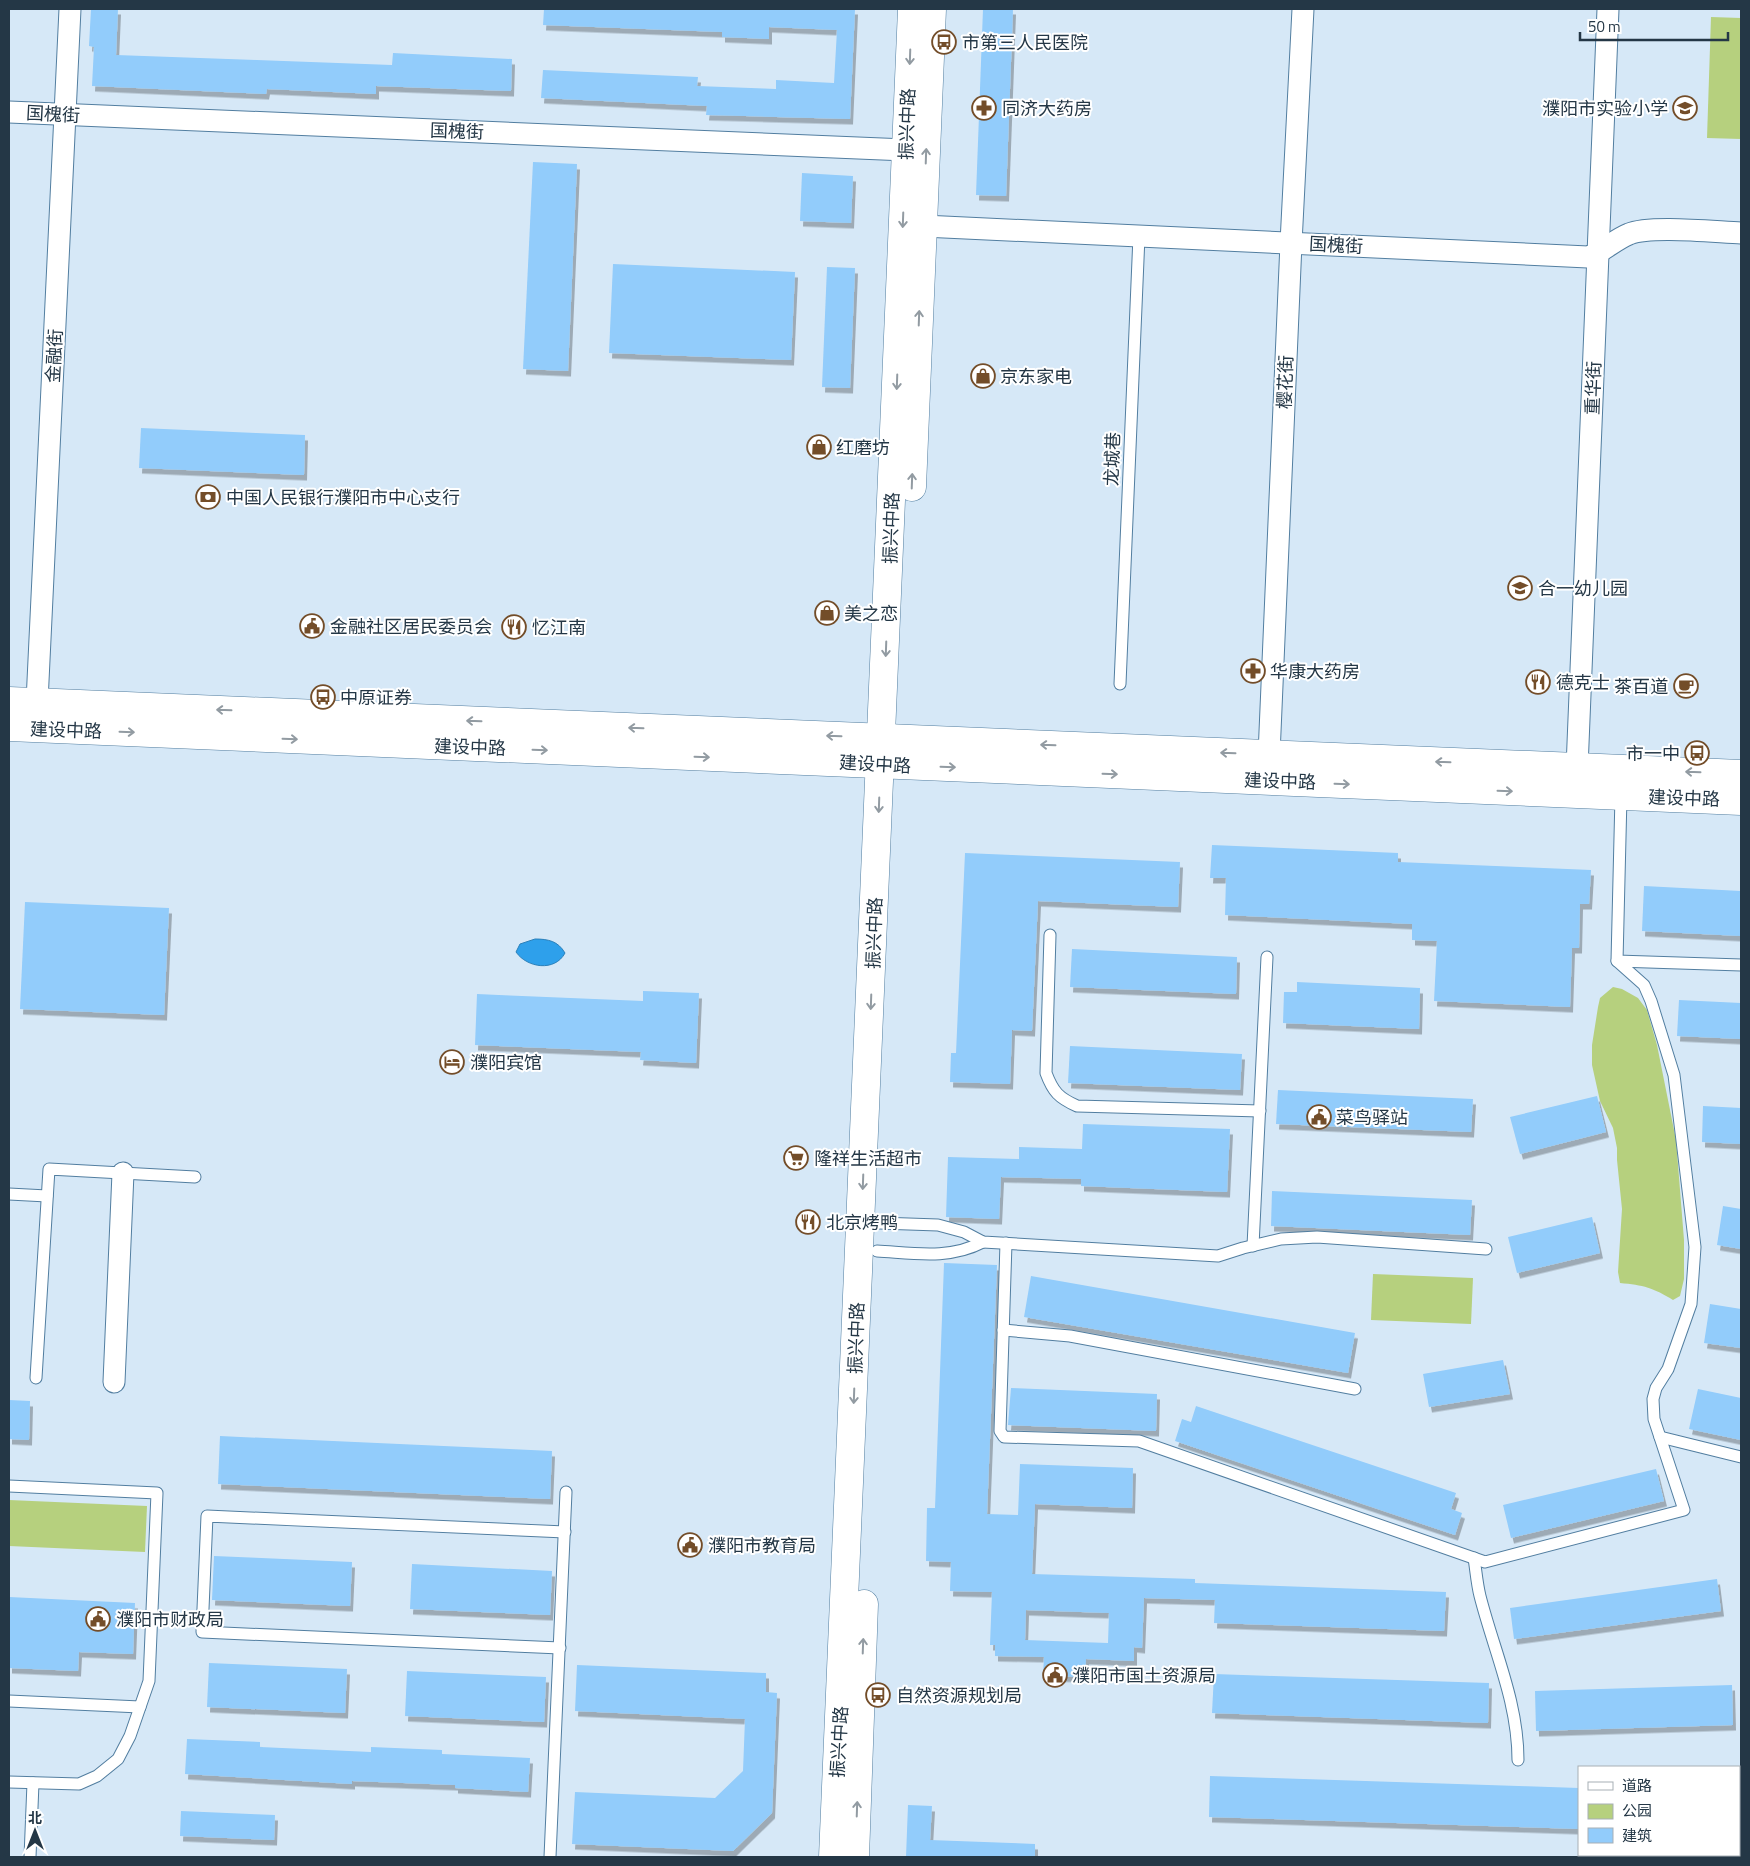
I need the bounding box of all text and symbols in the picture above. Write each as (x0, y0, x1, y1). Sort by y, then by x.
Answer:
scale bar (1580, 10, 1728, 42)
text: 50 m (1588, 15, 1621, 38)
bus stop icon: 市第三人民医院 (931, 29, 957, 55)
place label: 市第三人民医院 (962, 29, 1088, 56)
one-way arrow (905, 49, 915, 65)
street label: 振兴中路 (892, 88, 922, 160)
pharmacy icon: 同济大药房 (971, 95, 997, 121)
place label: 同济大药房 (1002, 95, 1092, 122)
place label: 濮阳市实验小学 (1542, 95, 1668, 122)
school or university icon: 濮阳市实验小学 (1672, 95, 1698, 121)
street label: 国槐街 (25, 99, 81, 129)
street label: 国槐街 (430, 117, 484, 145)
one-way arrow (921, 148, 930, 164)
one-way arrow (899, 212, 908, 228)
street label: 国槐街 (1308, 230, 1364, 260)
one-way arrow (914, 311, 924, 327)
street label: 金融街 (39, 328, 69, 384)
street label: 樱花街 (1271, 355, 1299, 409)
street label: 重华街 (1579, 361, 1607, 415)
shop icon: 京东家电 (970, 363, 996, 389)
place label: 京东家电 (1000, 363, 1072, 390)
one-way arrow (892, 374, 901, 390)
street label: 龙城巷 (1098, 432, 1126, 486)
shop icon: 红磨坊 (806, 434, 832, 460)
place label: 红磨坊 (836, 434, 890, 461)
one-way arrow (907, 473, 916, 489)
bank icon: 中国人民银行濮阳市中心支行 (195, 484, 221, 510)
place label: 中国人民银行濮阳市中心支行 (226, 484, 460, 511)
street label: 振兴中路 (876, 492, 906, 564)
school or university icon: 合一幼儿园 (1507, 575, 1533, 601)
place label: 合一幼儿园 (1538, 575, 1628, 602)
shop icon: 美之恋 (814, 600, 840, 626)
place label: 美之恋 (844, 600, 898, 627)
public building icon: 金融社区居民委员会 (299, 613, 325, 639)
place label: 金融社区居民委员会 (330, 613, 492, 640)
restaurant icon: 忆江南 (501, 614, 527, 640)
place label: 忆江南 (532, 614, 586, 641)
one-way arrow (881, 641, 891, 657)
pharmacy icon: 华康大药房 (1240, 658, 1266, 684)
place label: 华康大药房 (1270, 658, 1360, 685)
restaurant icon: 德克士 (1525, 669, 1551, 695)
place label: 德克士 (1556, 669, 1610, 696)
place label: 茶百道 (1614, 673, 1668, 700)
cafe icon: 茶百道 (1673, 673, 1699, 699)
bus stop icon: 中原证券 (310, 684, 336, 710)
place label: 中原证券 (340, 684, 412, 711)
one-way arrow (216, 706, 232, 715)
street label: 建设中路 (30, 715, 102, 745)
one-way arrow (466, 716, 482, 725)
one-way arrow (629, 723, 645, 732)
one-way arrow (119, 728, 135, 737)
street label: 建设中路 (434, 732, 506, 762)
one-way arrow (826, 732, 842, 741)
one-way arrow (281, 735, 297, 744)
place label: 市一中 (1626, 740, 1680, 767)
bus stop icon: 市一中 (1684, 740, 1710, 766)
one-way arrow (1040, 741, 1056, 750)
one-way arrow (531, 745, 547, 754)
one-way arrow (1220, 748, 1236, 758)
street label: 建设中路 (838, 749, 912, 779)
one-way arrow (694, 752, 710, 761)
one-way arrow (1435, 757, 1451, 767)
one-way arrow (940, 762, 956, 772)
street label: 建设中路 (1244, 766, 1316, 796)
one-way arrow (1685, 768, 1701, 777)
one-way arrow (1102, 769, 1118, 779)
one-way arrow (1334, 780, 1350, 789)
street label: 建设中路 (1648, 783, 1720, 813)
one-way arrow (1496, 786, 1513, 796)
one-way arrow (875, 796, 884, 812)
street label: 振兴中路 (859, 897, 889, 969)
one-way arrow (866, 994, 875, 1010)
hotel icon: 濮阳宾馆 (439, 1049, 465, 1075)
place label: 濮阳宾馆 (470, 1049, 542, 1076)
public building icon: 菜鸟驿站 (1306, 1104, 1332, 1130)
place label: 菜鸟驿站 (1336, 1104, 1408, 1131)
supermarket icon: 隆祥生活超市 (783, 1145, 809, 1171)
place label: 隆祥生活超市 (814, 1145, 922, 1172)
one-way arrow (858, 1173, 868, 1189)
restaurant icon: 北京烤鸭 (795, 1209, 821, 1235)
place label: 北京烤鸭 (826, 1209, 898, 1236)
street label: 振兴中路 (841, 1302, 871, 1374)
one-way arrow (849, 1388, 859, 1404)
public building icon: 濮阳市教育局 (677, 1532, 703, 1558)
place label: 濮阳市教育局 (708, 1532, 816, 1559)
public building icon: 濮阳市财政局 (85, 1606, 111, 1632)
place label: 濮阳市财政局 (116, 1606, 224, 1633)
one-way arrow (858, 1638, 867, 1654)
public building icon: 濮阳市国土资源局 (1042, 1662, 1068, 1688)
place label: 濮阳市国土资源局 (1072, 1662, 1216, 1689)
bus stop icon: 自然资源规划局 (865, 1682, 891, 1708)
place label: 自然资源规划局 (896, 1682, 1022, 1709)
street label: 振兴中路 (824, 1705, 854, 1779)
legend (1578, 1766, 1740, 1856)
text: 道路 (1622, 1774, 1652, 1797)
text: 公园 (1622, 1799, 1652, 1822)
one-way arrow (852, 1801, 861, 1817)
north arrow (10, 1806, 60, 1856)
text: 北 (28, 1807, 42, 1828)
text: 建筑 (1622, 1824, 1652, 1847)

